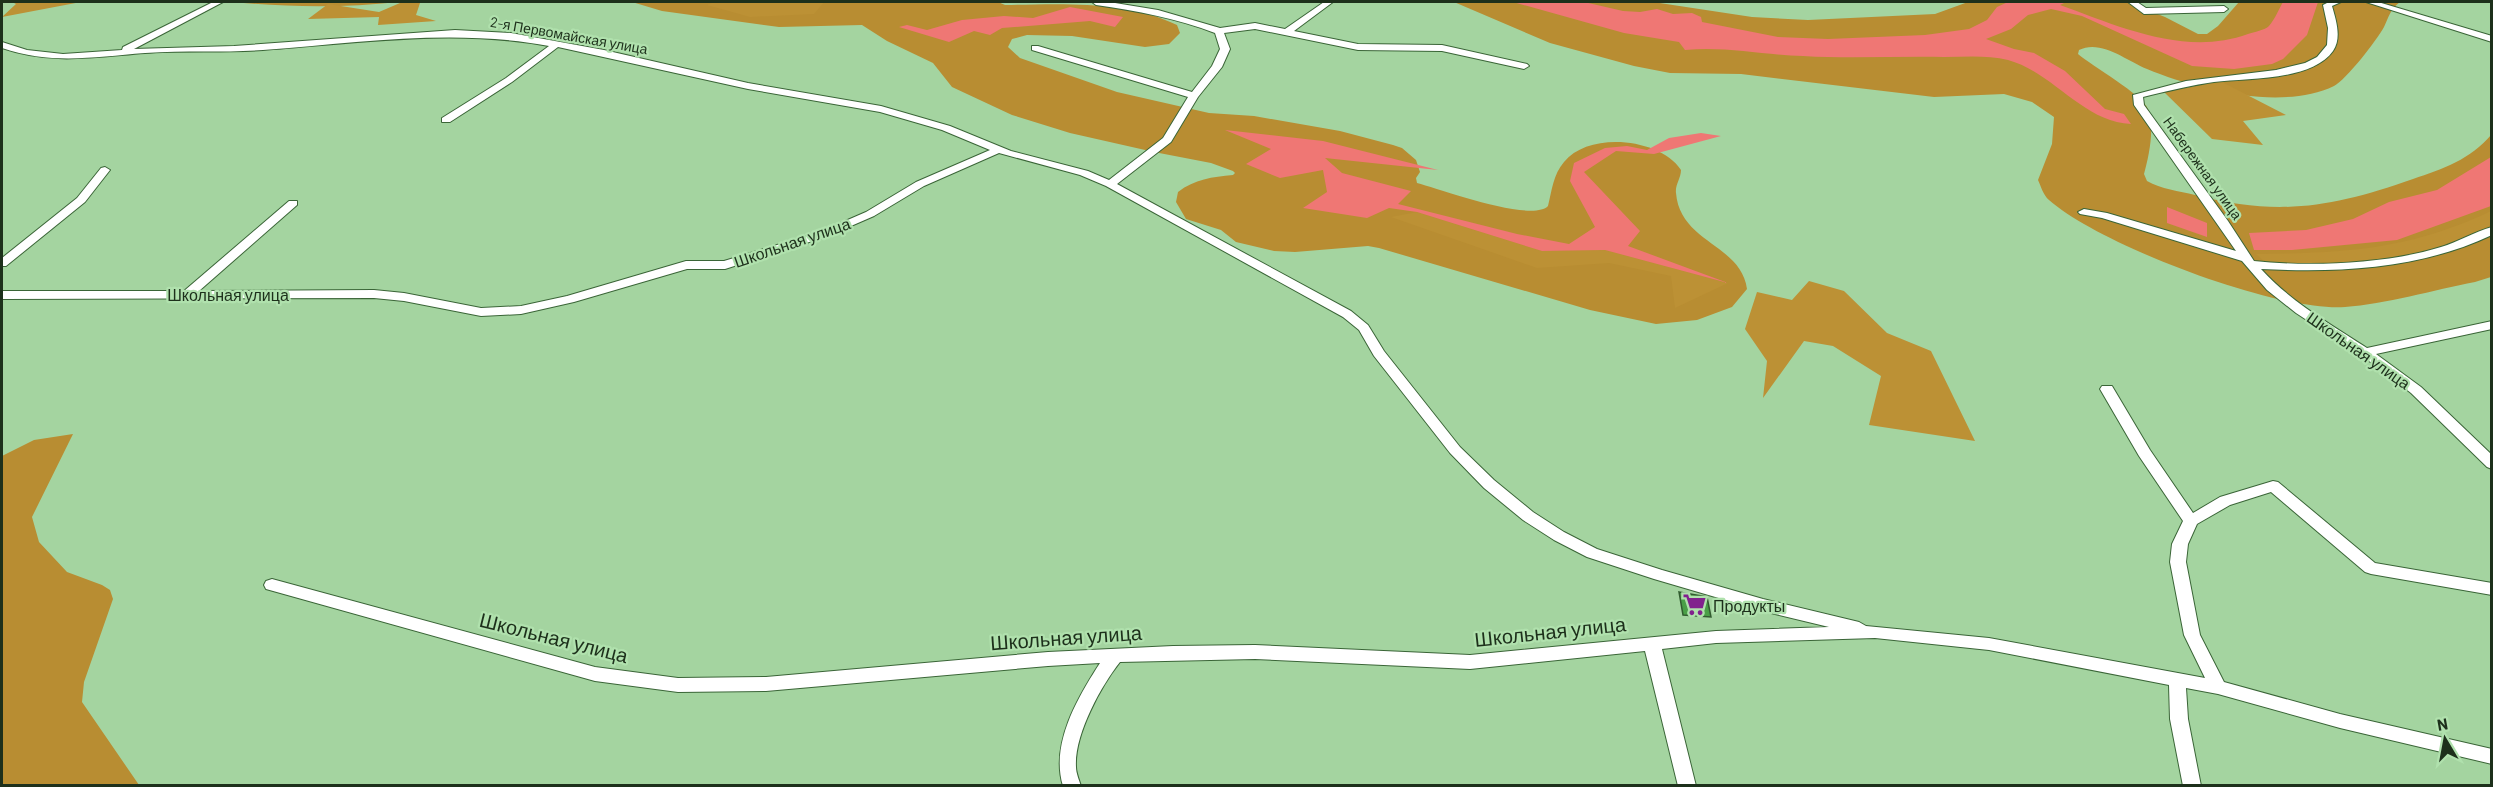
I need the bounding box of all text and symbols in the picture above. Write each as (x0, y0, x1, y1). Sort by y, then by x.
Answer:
street label: 2-я Первомайская улица (489, 13, 649, 57)
street label: Набережная улица (2160, 113, 2246, 223)
street label: Школьная улица (731, 213, 853, 271)
street label: Школьная улица (167, 285, 289, 304)
street label: Школьная улица (2304, 307, 2414, 393)
supermarket icon: Продукты (1682, 592, 1708, 618)
place label: Продукты (1713, 596, 1785, 615)
street label: Школьная улица (477, 607, 632, 667)
street label: Школьная улица (1473, 611, 1628, 651)
street label: Школьная улица (989, 620, 1144, 654)
north arrow (2415, 709, 2475, 769)
text: N (2435, 713, 2449, 734)

